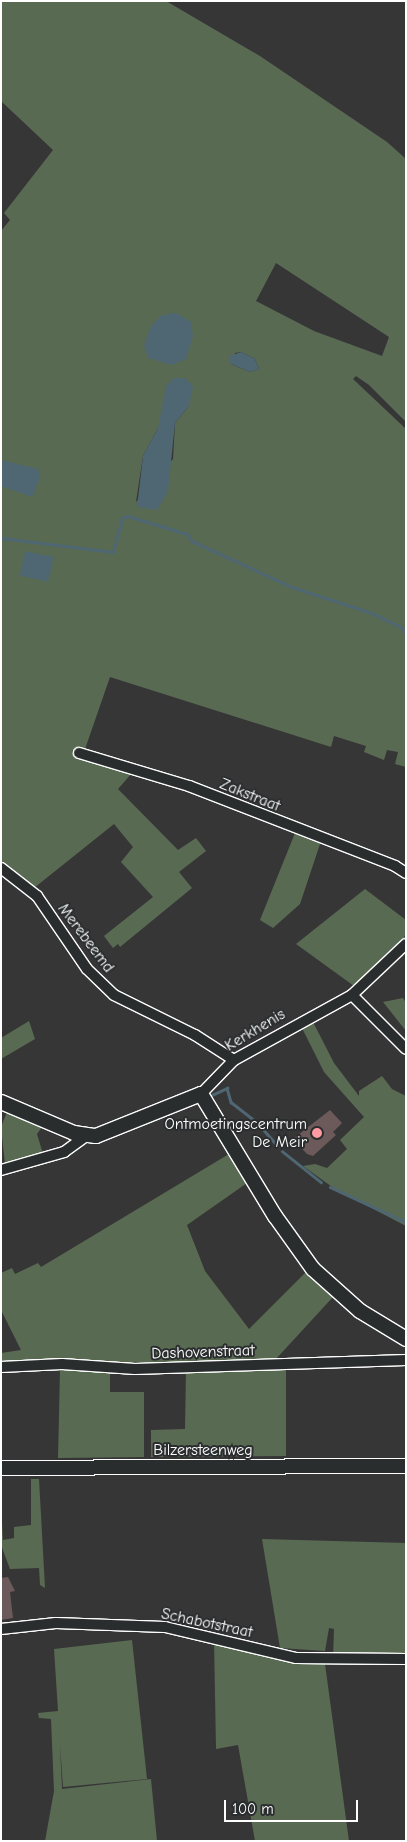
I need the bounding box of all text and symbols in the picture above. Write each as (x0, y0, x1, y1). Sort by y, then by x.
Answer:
street label: Zakstraat (217, 774, 283, 816)
street label: Merebeemd (54, 900, 118, 976)
street label: Kerkhenis (221, 1005, 289, 1055)
place label: Ontmoetingscentrum De Meir (165, 1114, 307, 1152)
marker: Ontmoetingscentrum De Meir (311, 1127, 323, 1139)
street label: Dashovenstraat (151, 1341, 255, 1363)
street label: Bilzersteenweg (153, 1440, 253, 1460)
street label: Schabotstraat (159, 1604, 255, 1642)
scale bar (227, 1790, 361, 1822)
text: 100 m (232, 1800, 274, 1818)

